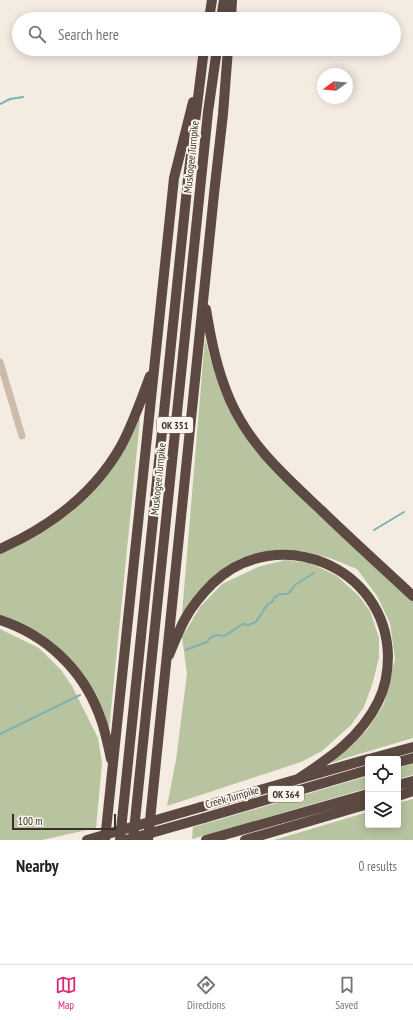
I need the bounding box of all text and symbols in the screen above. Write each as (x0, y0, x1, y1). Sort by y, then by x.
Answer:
search box (12, 12, 401, 56)
icon: search (26, 23, 48, 45)
text: Search here (58, 25, 119, 44)
north arrow (317, 68, 353, 104)
street label: Muskogee Turnpike (180, 120, 202, 194)
road number: OK 351 (157, 417, 193, 433)
street label: Muskogee Turnpike (147, 442, 169, 516)
map controls (365, 756, 401, 828)
button: locate (365, 756, 401, 792)
street label: Creek Turnpike (203, 783, 261, 811)
road number: OK 364 (268, 786, 304, 802)
button: layers (365, 792, 401, 828)
scale bar (12, 812, 116, 831)
text: 100 m (18, 814, 42, 828)
text: Nearby (16, 855, 59, 877)
text: 0 results (358, 858, 397, 875)
tab: Map (55, 974, 77, 1012)
tab: Directions (187, 974, 225, 1012)
tab: Saved (335, 974, 358, 1012)

